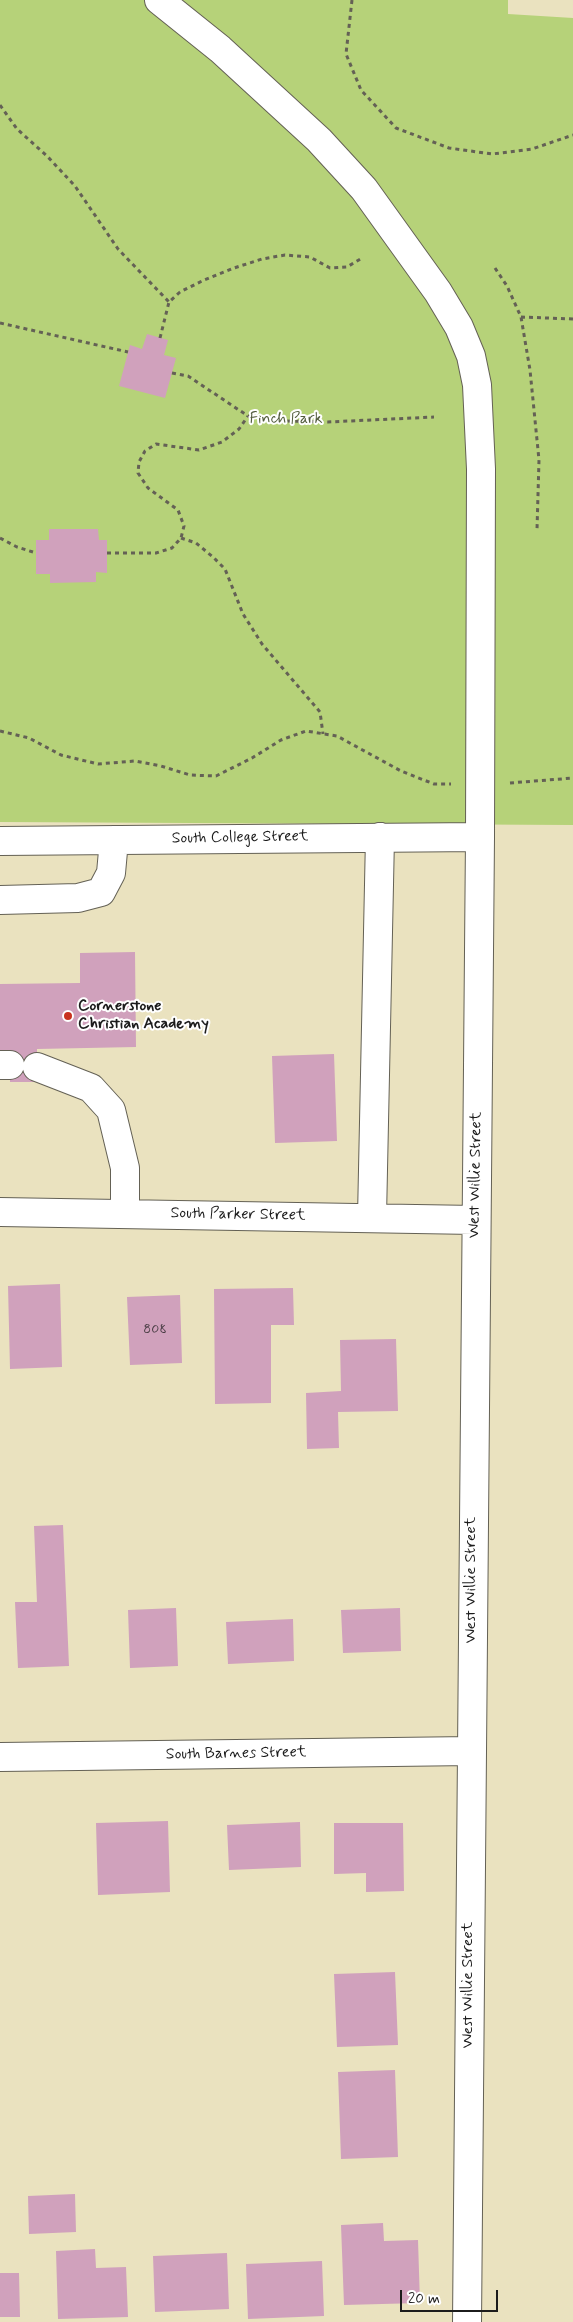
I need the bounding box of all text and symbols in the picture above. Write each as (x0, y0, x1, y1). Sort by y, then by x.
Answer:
park label: Finch Park (250, 410, 322, 430)
street label: South College Street (171, 827, 309, 849)
place label: Cornerstone Christian Academy (78, 997, 209, 1035)
marker: Cornerstone Christian Academy (62, 1010, 74, 1022)
street label: West Willie Street (465, 1112, 487, 1238)
street label: South Parker Street (170, 1204, 306, 1226)
house number: 808 (143, 1322, 167, 1338)
street label: West Willie Street (462, 1517, 482, 1643)
street label: South Barnes Street (166, 1743, 306, 1765)
street label: West Willie Street (459, 1922, 479, 2048)
scale bar (403, 2280, 500, 2312)
text: 20 m (408, 2289, 440, 2309)

